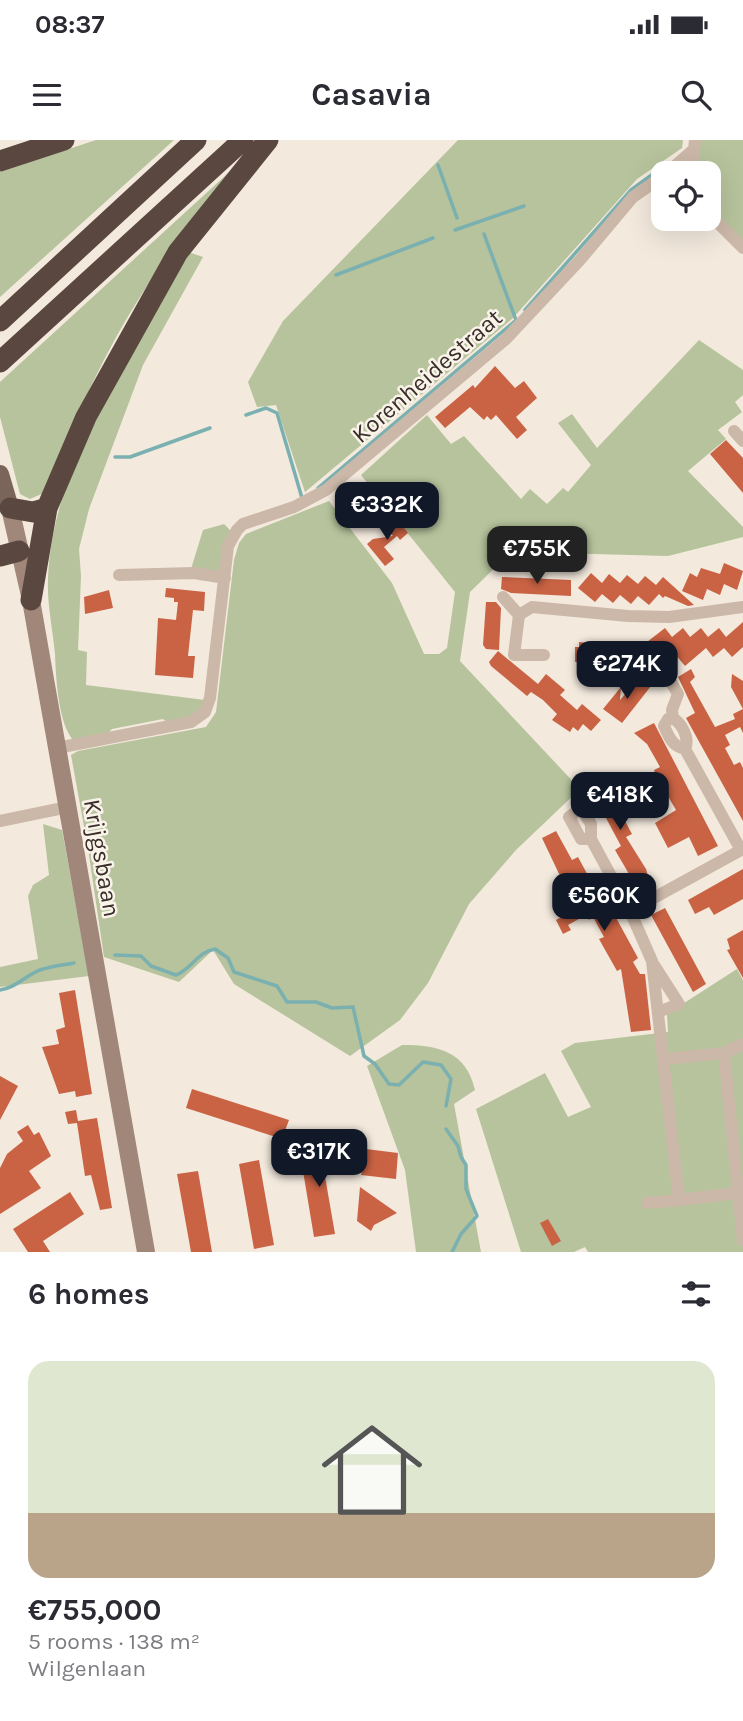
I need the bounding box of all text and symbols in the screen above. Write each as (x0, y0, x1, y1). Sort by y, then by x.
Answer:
text: 08:37 (35, 9, 104, 40)
icon: menu (28, 76, 66, 114)
text: Casavia (311, 76, 432, 113)
icon: search (677, 76, 715, 114)
map controls (651, 161, 721, 231)
button: locate (651, 161, 721, 231)
street label: Korenheidestraat (346, 303, 508, 449)
pin: €332K (338, 482, 436, 542)
text: €332K (351, 491, 423, 518)
pin: €755K (488, 526, 586, 586)
text: €755K (503, 535, 571, 562)
pin: €274K (578, 642, 676, 701)
text: €274K (593, 650, 661, 677)
pin: €418K (571, 772, 669, 832)
text: €418K (587, 781, 653, 808)
street label: Krijgsbaan (78, 797, 126, 919)
pin: €560K (555, 874, 653, 933)
text: €560K (568, 882, 640, 909)
pin: €317K (270, 1130, 368, 1189)
text: €317K (287, 1138, 351, 1165)
icon: filters (677, 1275, 715, 1313)
text: 6 homes (28, 1276, 150, 1312)
icon: home (309, 1407, 435, 1533)
text: €755,000 (28, 1592, 161, 1628)
text: 5 rooms · 138 m² (28, 1628, 200, 1655)
text: Wilgenlaan (28, 1655, 146, 1682)

